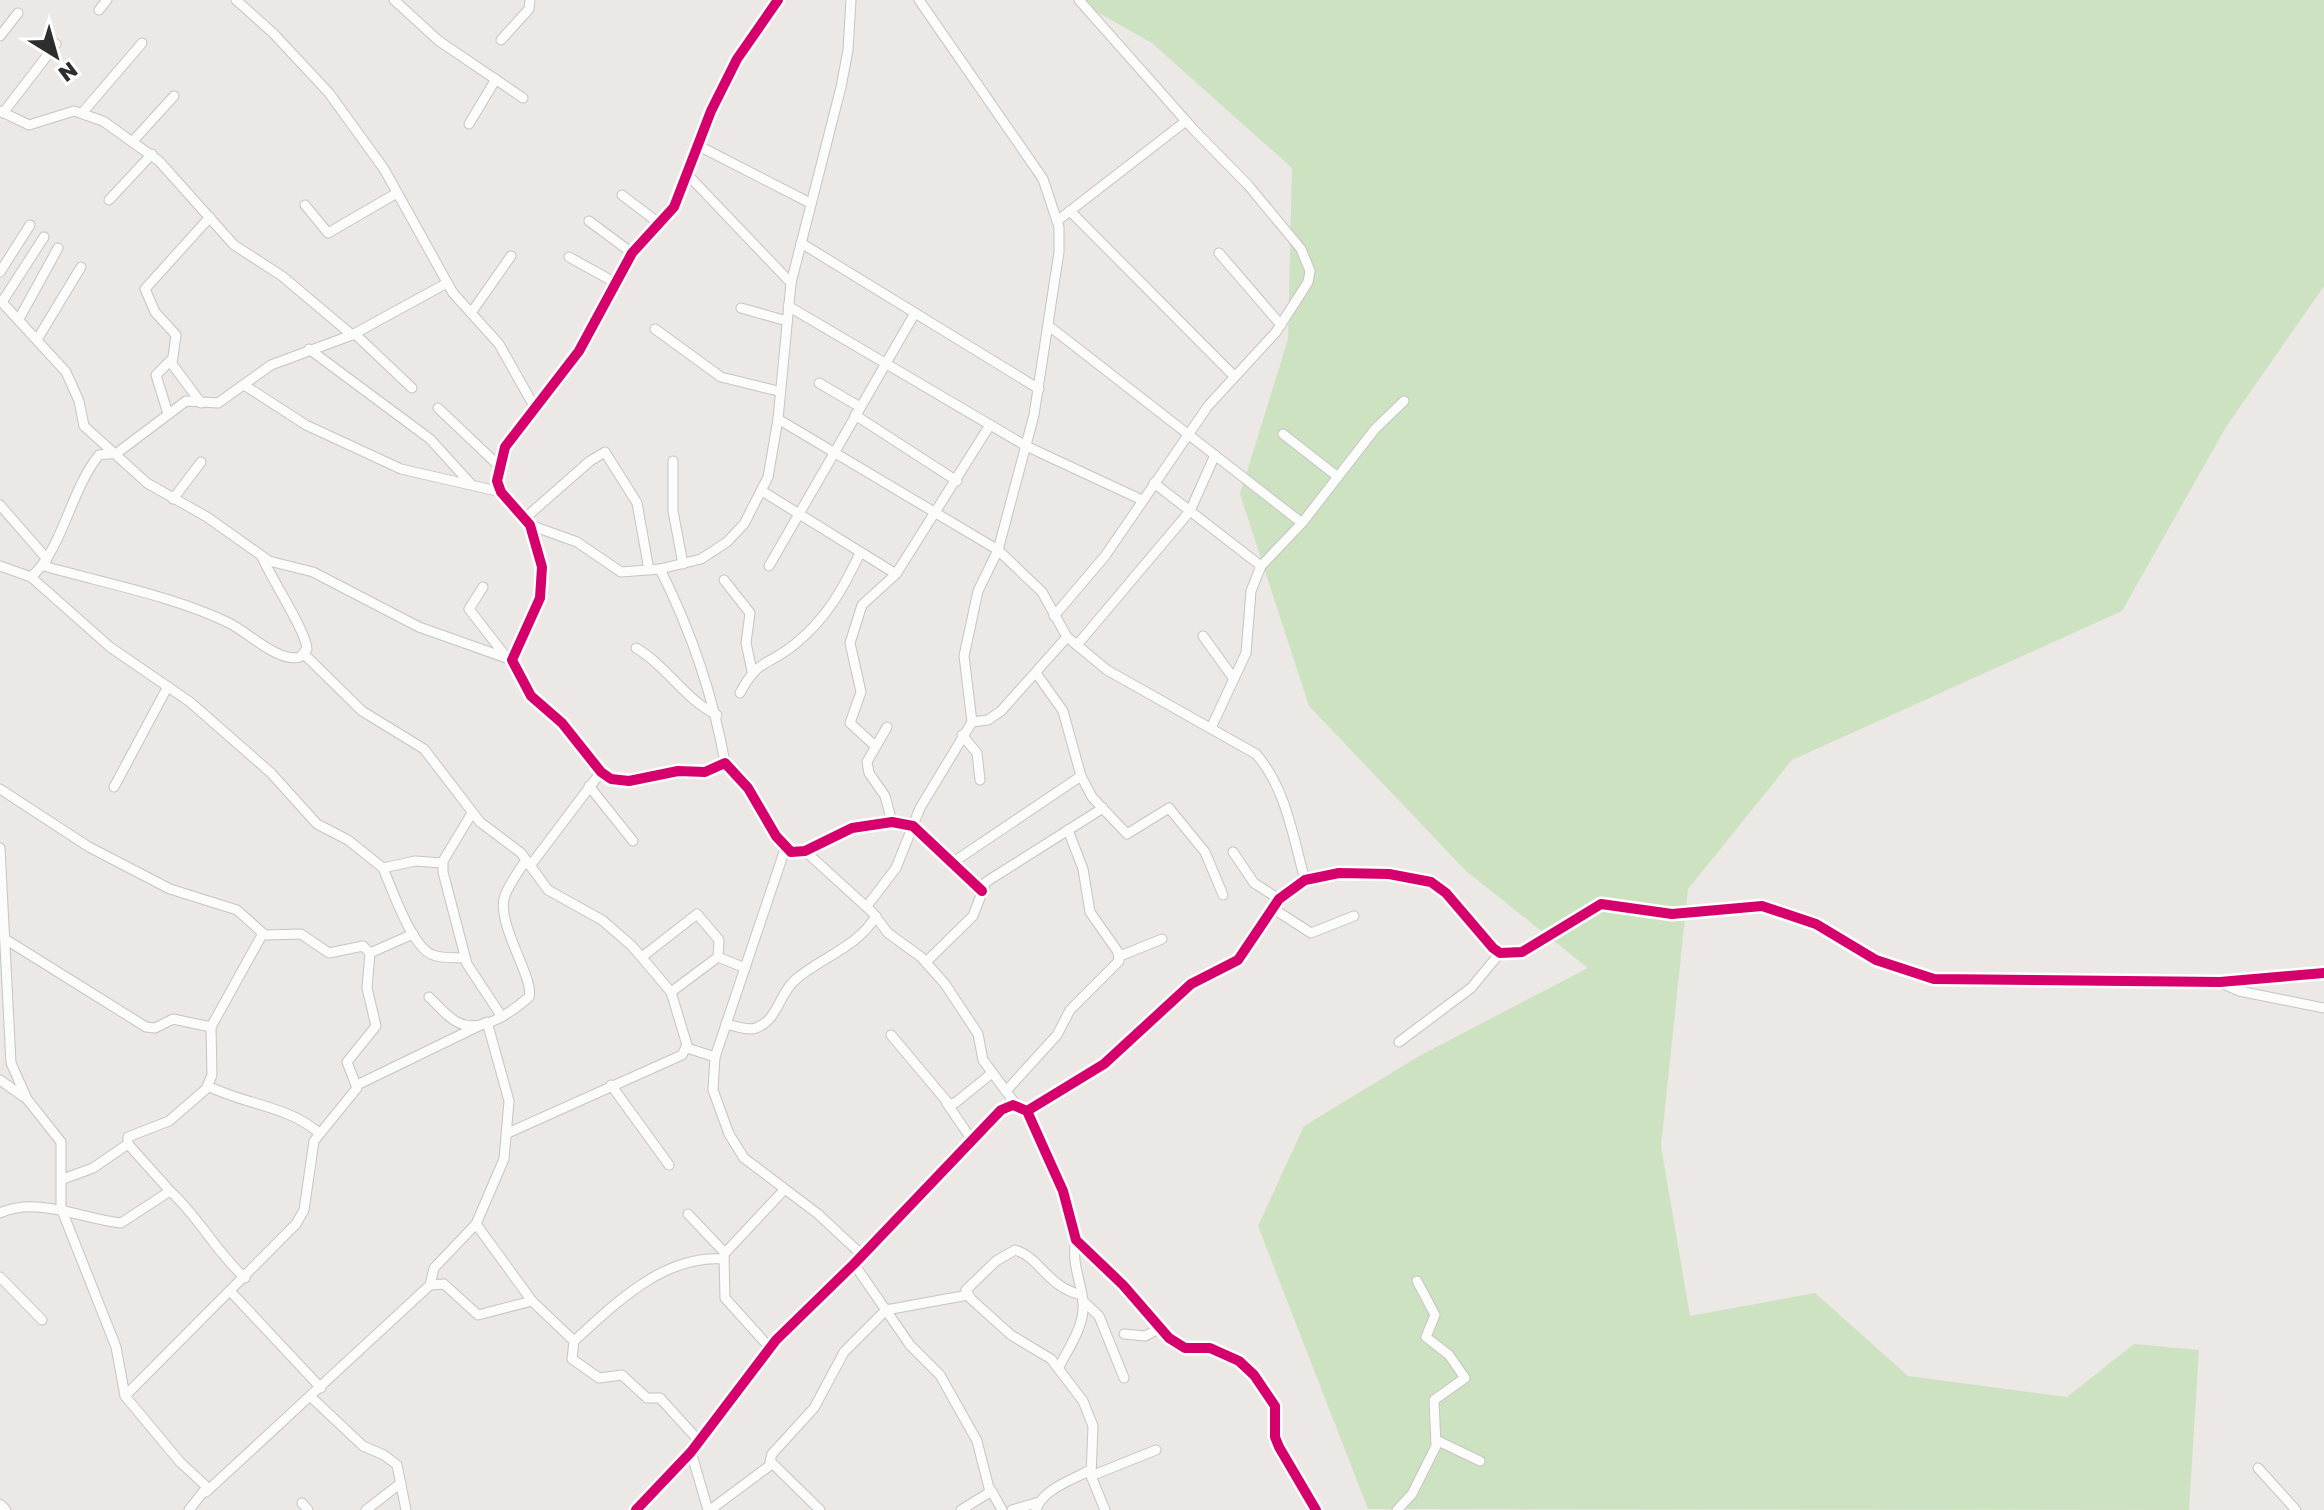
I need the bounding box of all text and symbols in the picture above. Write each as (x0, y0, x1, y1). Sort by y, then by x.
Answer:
north arrow (16, 16, 96, 96)
text: N (54, 57, 83, 88)

